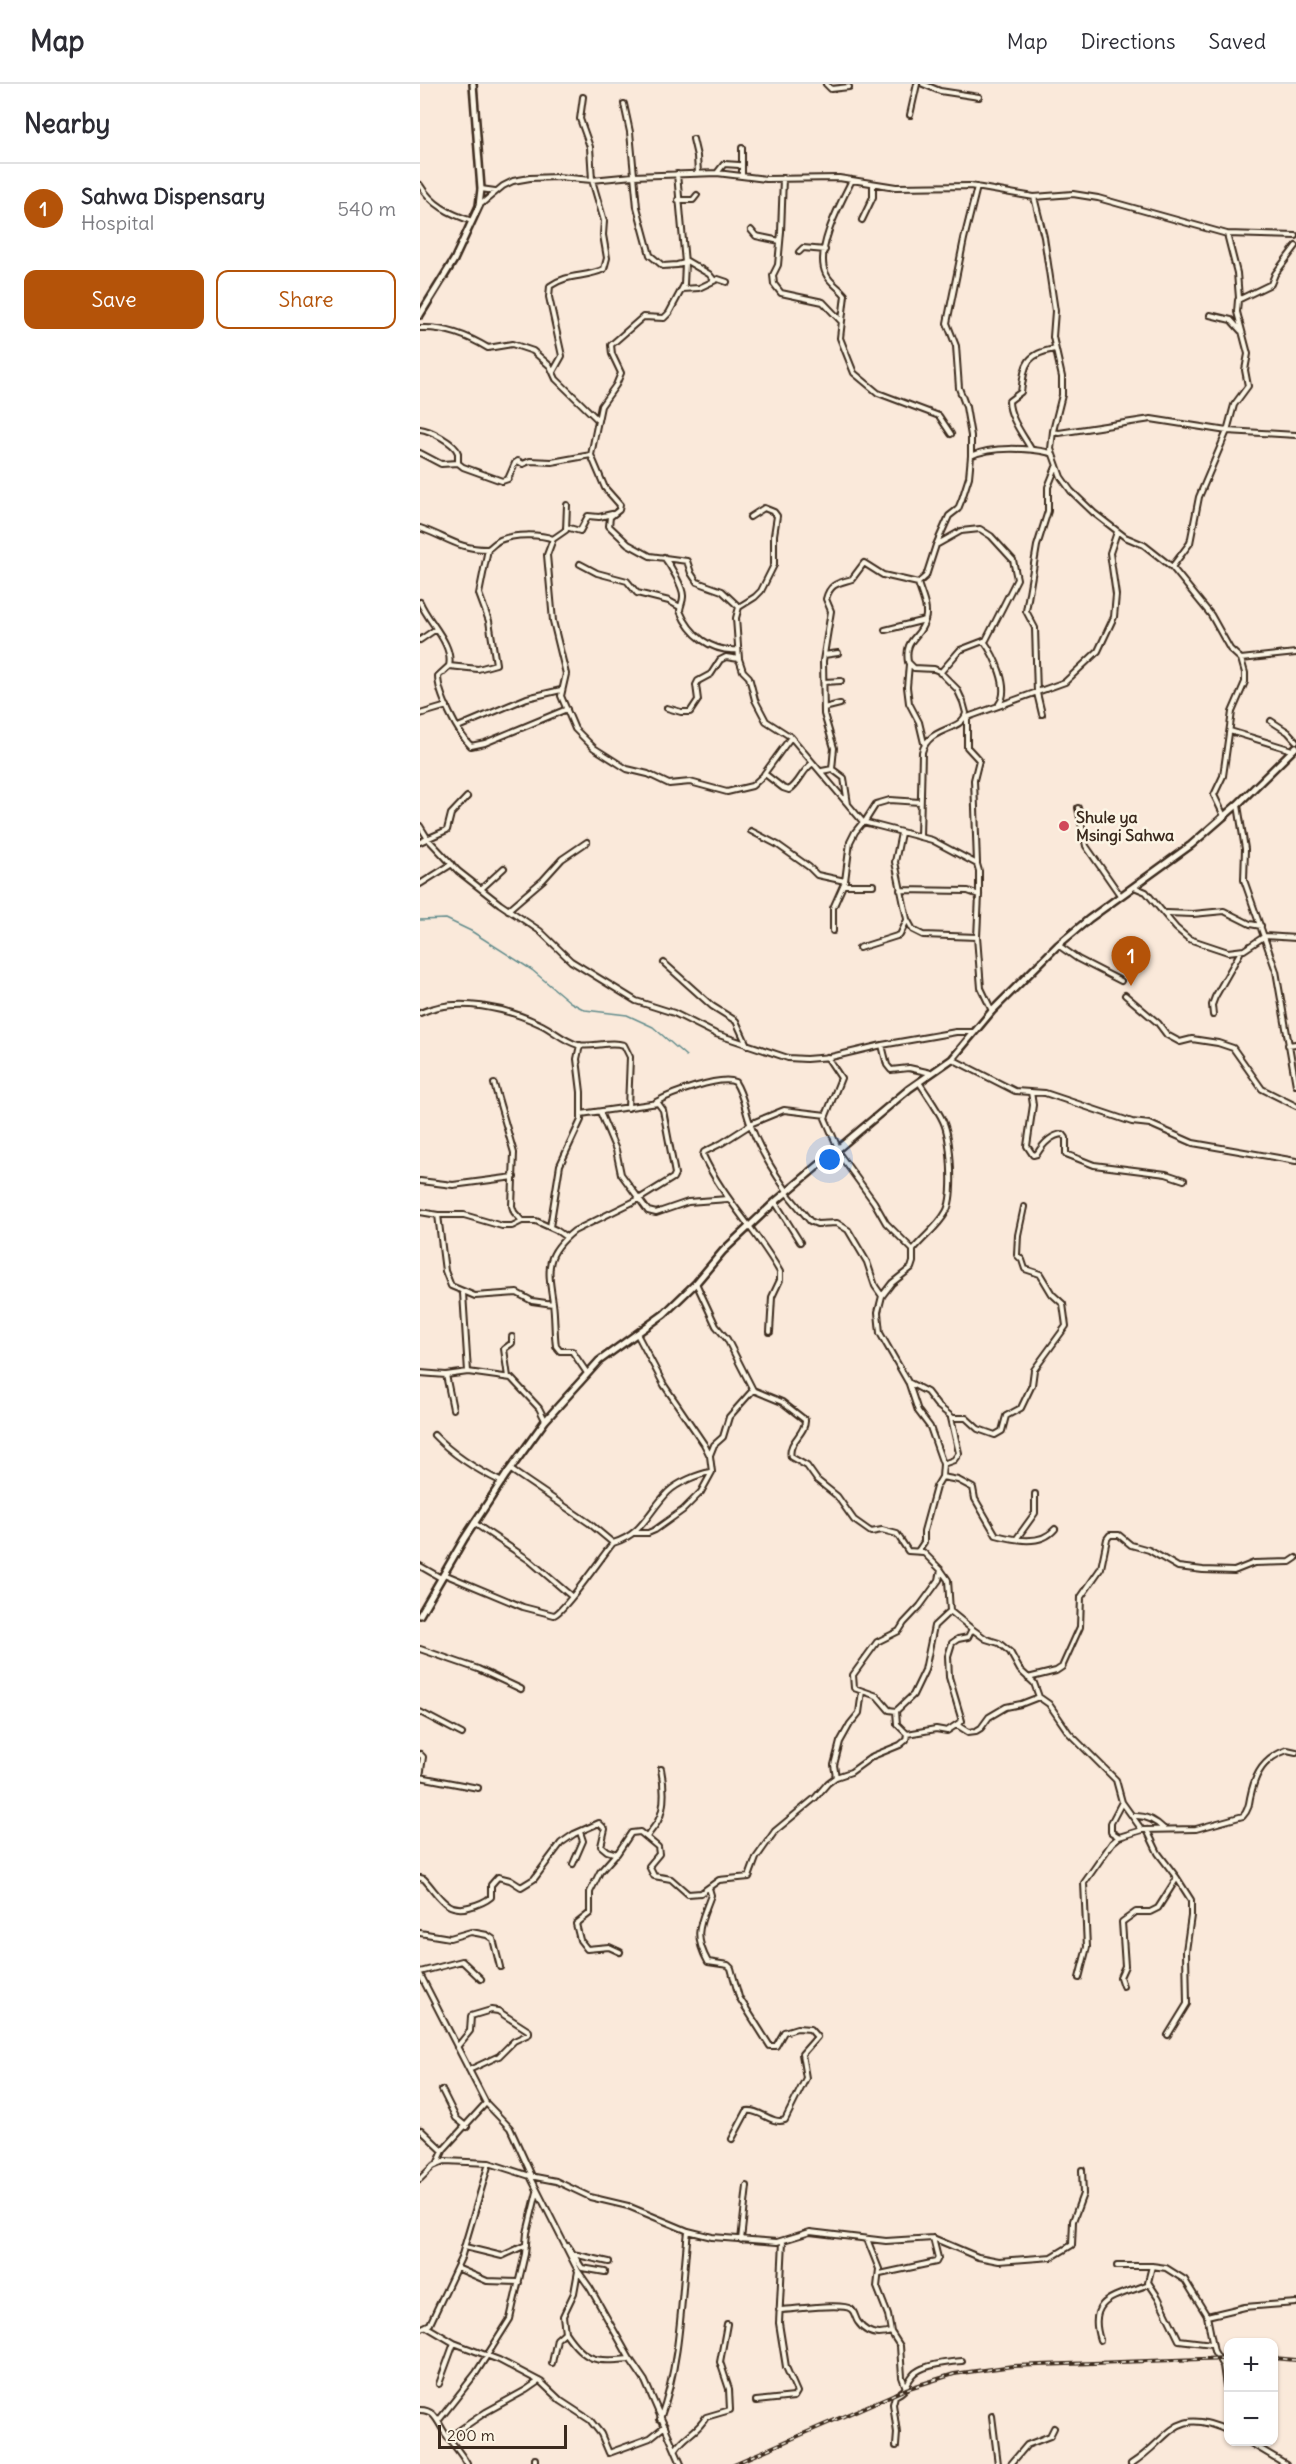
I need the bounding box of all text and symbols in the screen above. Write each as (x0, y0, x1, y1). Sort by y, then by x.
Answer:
text: Map (30, 23, 84, 59)
text: Map (1007, 28, 1048, 55)
text: Directions (1081, 28, 1175, 55)
text: Saved (1208, 28, 1266, 55)
text: Nearby (24, 107, 110, 140)
text: Sahwa Dispensary (81, 182, 265, 210)
text: 1 (40, 196, 47, 221)
text: 540 m (337, 196, 396, 221)
text: Hospital (81, 210, 154, 235)
button: Save (24, 270, 204, 329)
button: Share (216, 270, 396, 329)
place label: Shule ya Msingi Sahwa (1076, 807, 1174, 846)
marker: Shule ya Msingi Sahwa (1057, 819, 1071, 833)
pin: 1 (1112, 936, 1150, 986)
your location (815, 1145, 844, 1174)
map controls (1224, 2338, 1278, 2446)
button: + (1224, 2338, 1278, 2392)
button: − (1224, 2392, 1278, 2446)
scale bar (438, 2422, 567, 2450)
text: 200 m (447, 2425, 495, 2445)

